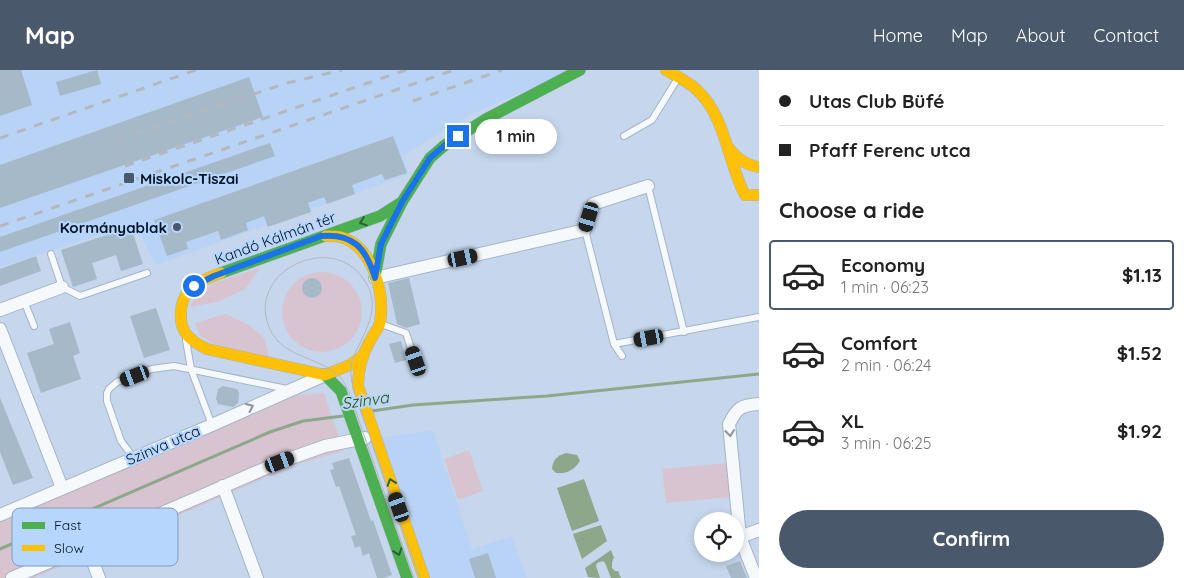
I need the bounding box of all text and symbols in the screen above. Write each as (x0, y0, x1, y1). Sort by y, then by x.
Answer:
text: Map (25, 20, 75, 50)
text: Home (873, 24, 923, 47)
text: Map (951, 24, 988, 47)
text: About (1016, 24, 1066, 47)
text: Contact (1094, 24, 1159, 47)
text: Utas Club Büfé (809, 89, 944, 113)
callout: 1 min (476, 118, 558, 154)
route end (447, 125, 469, 147)
text: 1 min (497, 126, 535, 146)
text: Pfaff Ferenc utca (809, 138, 971, 162)
place label: Miskolc-Tiszai (140, 169, 239, 188)
marker: Miskolc-Tiszai (122, 171, 136, 185)
text: Choose a ride (779, 196, 924, 224)
car (577, 200, 600, 234)
street label: Kandó Kálmán tér (212, 207, 338, 269)
one-way arrow (359, 216, 367, 226)
place label: Kormányablak (60, 218, 167, 237)
marker: Kormányablak (171, 221, 183, 233)
car (446, 248, 479, 268)
icon: car (781, 253, 826, 298)
text: Economy (841, 253, 925, 277)
text: $1.13 (1122, 263, 1162, 287)
route start (183, 275, 205, 297)
text: 1 min · 06:23 (841, 277, 929, 297)
car (632, 328, 665, 348)
icon: car (781, 331, 826, 376)
text: Comfort (841, 331, 918, 355)
text: $1.52 (1117, 341, 1162, 365)
car (404, 344, 427, 378)
text: 2 min · 06:24 (841, 355, 932, 375)
car (118, 364, 151, 388)
water label: Szinva (340, 387, 391, 413)
one-way arrow (245, 403, 254, 414)
icon: car (781, 409, 826, 454)
text: XL (841, 409, 864, 433)
text: $1.92 (1117, 419, 1162, 443)
street label: Szinva utca (123, 421, 203, 469)
one-way arrow (724, 429, 735, 437)
text: 3 min · 06:25 (841, 433, 932, 453)
car (263, 450, 296, 474)
one-way arrow (387, 479, 397, 487)
car (387, 490, 410, 524)
legend (12, 508, 178, 566)
button: Confirm (779, 510, 1164, 568)
map controls (694, 512, 744, 562)
button: locate (694, 512, 744, 562)
text: Fast (54, 516, 82, 534)
text: Slow (54, 539, 84, 557)
one-way arrow (392, 547, 402, 556)

